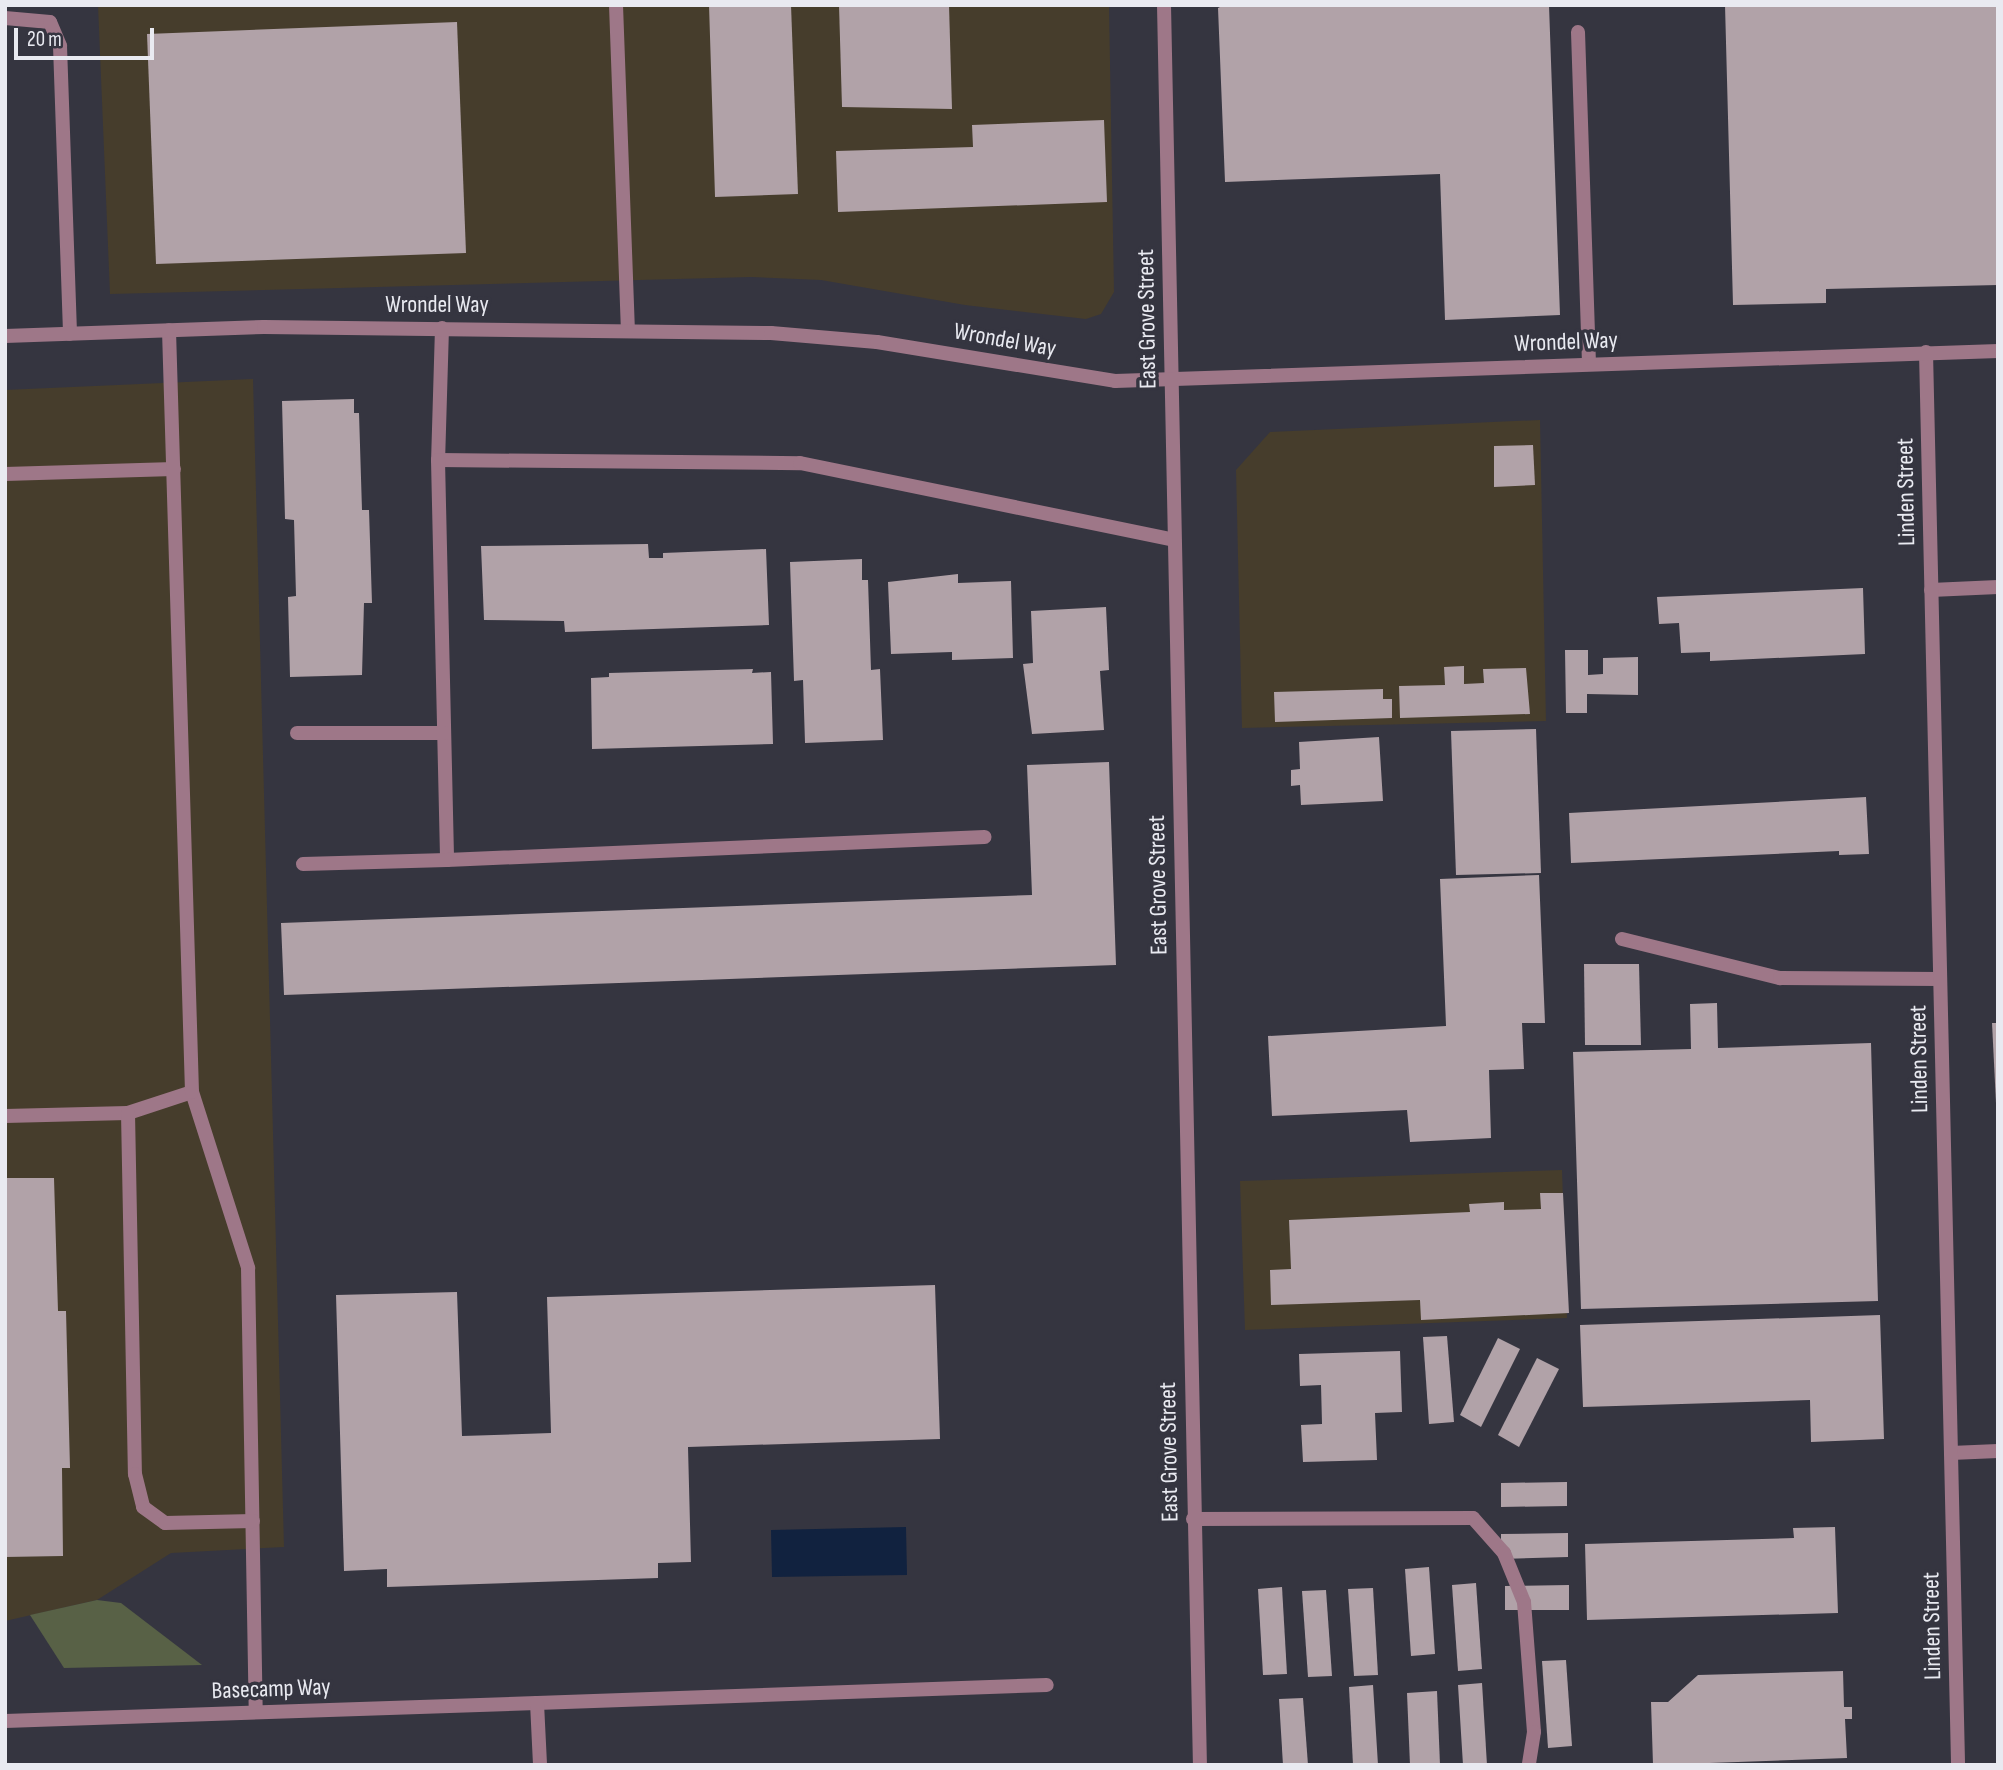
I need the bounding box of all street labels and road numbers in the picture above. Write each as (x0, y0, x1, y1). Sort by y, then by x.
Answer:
street label: East Grove Street (1131, 249, 1163, 389)
street label: Wrondel Way (385, 291, 489, 319)
street label: Wrondel Way (952, 317, 1058, 363)
street label: Wrondel Way (1514, 326, 1618, 358)
street label: Linden Street (1891, 438, 1921, 546)
street label: East Grove Street (1142, 815, 1174, 955)
street label: Linden Street (1904, 1005, 1934, 1113)
street label: East Grove Street (1153, 1382, 1185, 1522)
street label: Linden Street (1917, 1572, 1947, 1680)
street label: Basecamp Way (211, 1673, 331, 1705)

